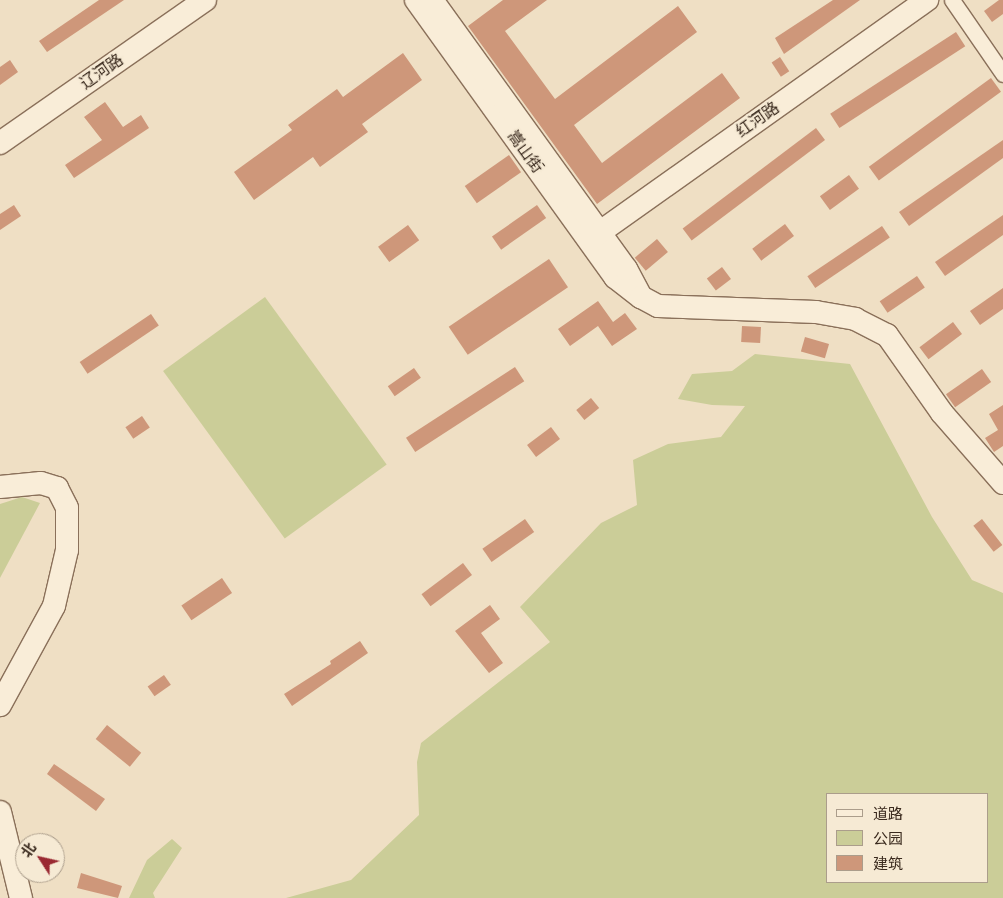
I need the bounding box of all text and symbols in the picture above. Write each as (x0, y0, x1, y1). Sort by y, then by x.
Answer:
street label: 辽河路 (77, 50, 127, 94)
street label: 红河路 (733, 98, 783, 142)
street label: 嵩山街 (503, 127, 547, 177)
legend (826, 793, 988, 883)
text: 道路 (873, 806, 903, 822)
text: 公园 (873, 831, 903, 847)
north arrow (15, 833, 65, 883)
text: 北 (18, 840, 39, 860)
text: 建筑 (873, 856, 903, 872)

